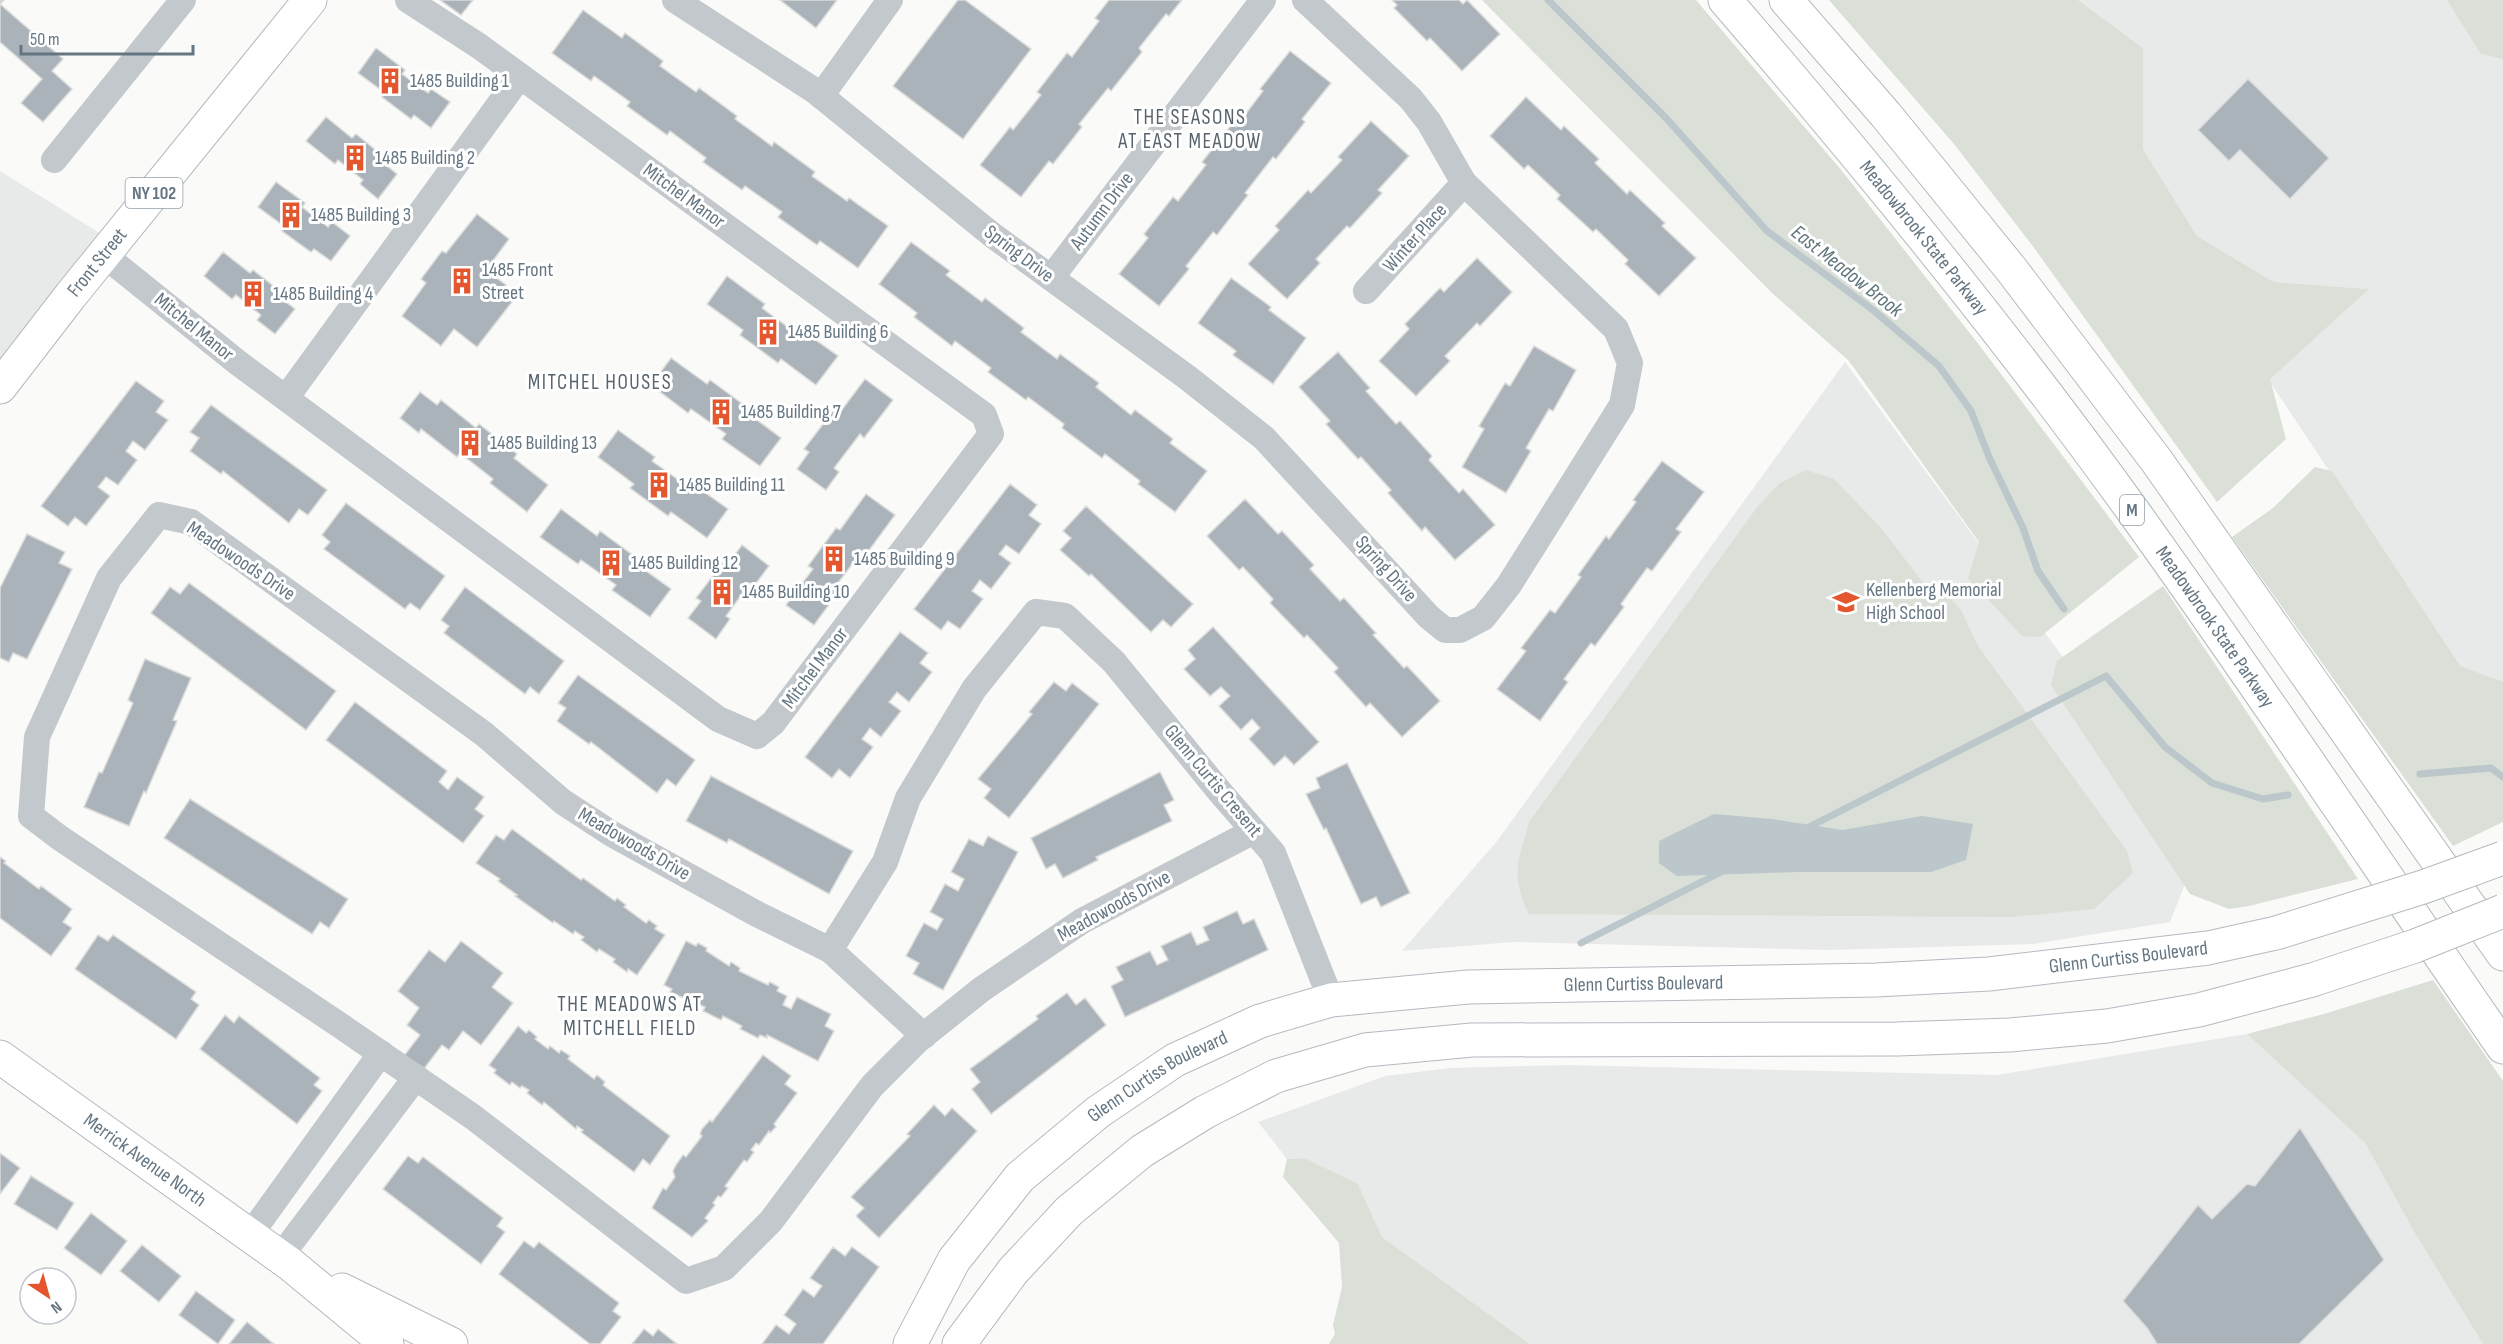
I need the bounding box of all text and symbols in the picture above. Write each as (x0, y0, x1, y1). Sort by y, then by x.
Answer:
scale bar (21, 18, 194, 56)
text: 50 m (30, 29, 60, 50)
building icon: 1485 Building 1 (375, 66, 405, 96)
place label: 1485 Building 1 (410, 69, 509, 93)
district label: THE SEASONS AT EAST MEADOW (1117, 105, 1262, 154)
building icon: 1485 Building 2 (340, 143, 370, 173)
place label: 1485 Building 2 (375, 146, 475, 170)
street label: Meadowbrook State Parkway (1854, 156, 1993, 320)
street label: Mitchel Manor (638, 158, 730, 234)
street label: Autumn Drive (1064, 167, 1139, 255)
road number: NY 102 (126, 178, 182, 208)
street label: Winter Place (1378, 199, 1452, 277)
building icon: 1485 Building 3 (276, 200, 306, 230)
place label: 1485 Building 3 (311, 203, 411, 227)
street label: Spring Drive (979, 220, 1059, 288)
water label: East Meadow Brook (1786, 220, 1909, 323)
street label: Front Street (62, 223, 132, 302)
place label: 1485 Front Street (482, 258, 553, 305)
building icon: 1485 Front Street (447, 266, 477, 296)
building icon: 1485 Building 4 (238, 279, 268, 309)
place label: 1485 Building 4 (273, 282, 373, 306)
street label: Mitchel Manor (149, 288, 239, 366)
building icon: 1485 Building 6 (753, 317, 783, 347)
place label: 1485 Building 6 (788, 320, 889, 344)
district label: MITCHEL HOUSES (528, 370, 672, 395)
building icon: 1485 Building 7 (706, 397, 736, 427)
place label: 1485 Building 7 (741, 400, 841, 424)
building icon: 1485 Building 13 (455, 428, 485, 458)
place label: 1485 Building 13 (490, 431, 597, 455)
building icon: 1485 Building 11 (644, 470, 674, 500)
place label: 1485 Building 11 (679, 473, 785, 497)
road number: M (2120, 495, 2144, 525)
street label: Meadowoods Drive (182, 516, 300, 606)
street label: Spring Drive (1350, 531, 1422, 607)
street label: Meadowbrook State Parkway (2150, 542, 2280, 713)
building icon: 1485 Building 9 (819, 544, 849, 574)
place label: 1485 Building 9 (854, 547, 955, 571)
building icon: 1485 Building 12 (596, 548, 626, 578)
place label: 1485 Building 12 (631, 551, 738, 575)
building icon: 1485 Building 10 (707, 577, 737, 607)
place label: Kellenberg Memorial High School (1866, 578, 2001, 625)
place label: 1485 Building 10 (742, 580, 850, 604)
school or university icon: Kellenberg Memorial High School (1831, 587, 1861, 617)
street label: Mitchel Manor (777, 623, 853, 713)
street label: Glenn Curtis Cresent (1159, 720, 1267, 842)
street label: Meadowoods Drive (574, 802, 694, 886)
street label: Meadowoods Drive (1053, 865, 1175, 947)
street label: Glenn Curtiss Boulevard (2048, 936, 2209, 979)
street label: Glenn Curtiss Boulevard (1564, 971, 1723, 997)
district label: THE MEADOWS AT MITCHELL FIELD (557, 992, 703, 1041)
street label: Glenn Curtiss Boulevard (1083, 1026, 1231, 1128)
street label: Merrick Avenue North (79, 1108, 211, 1212)
north arrow (18, 1266, 78, 1326)
text: N (47, 1297, 65, 1317)

